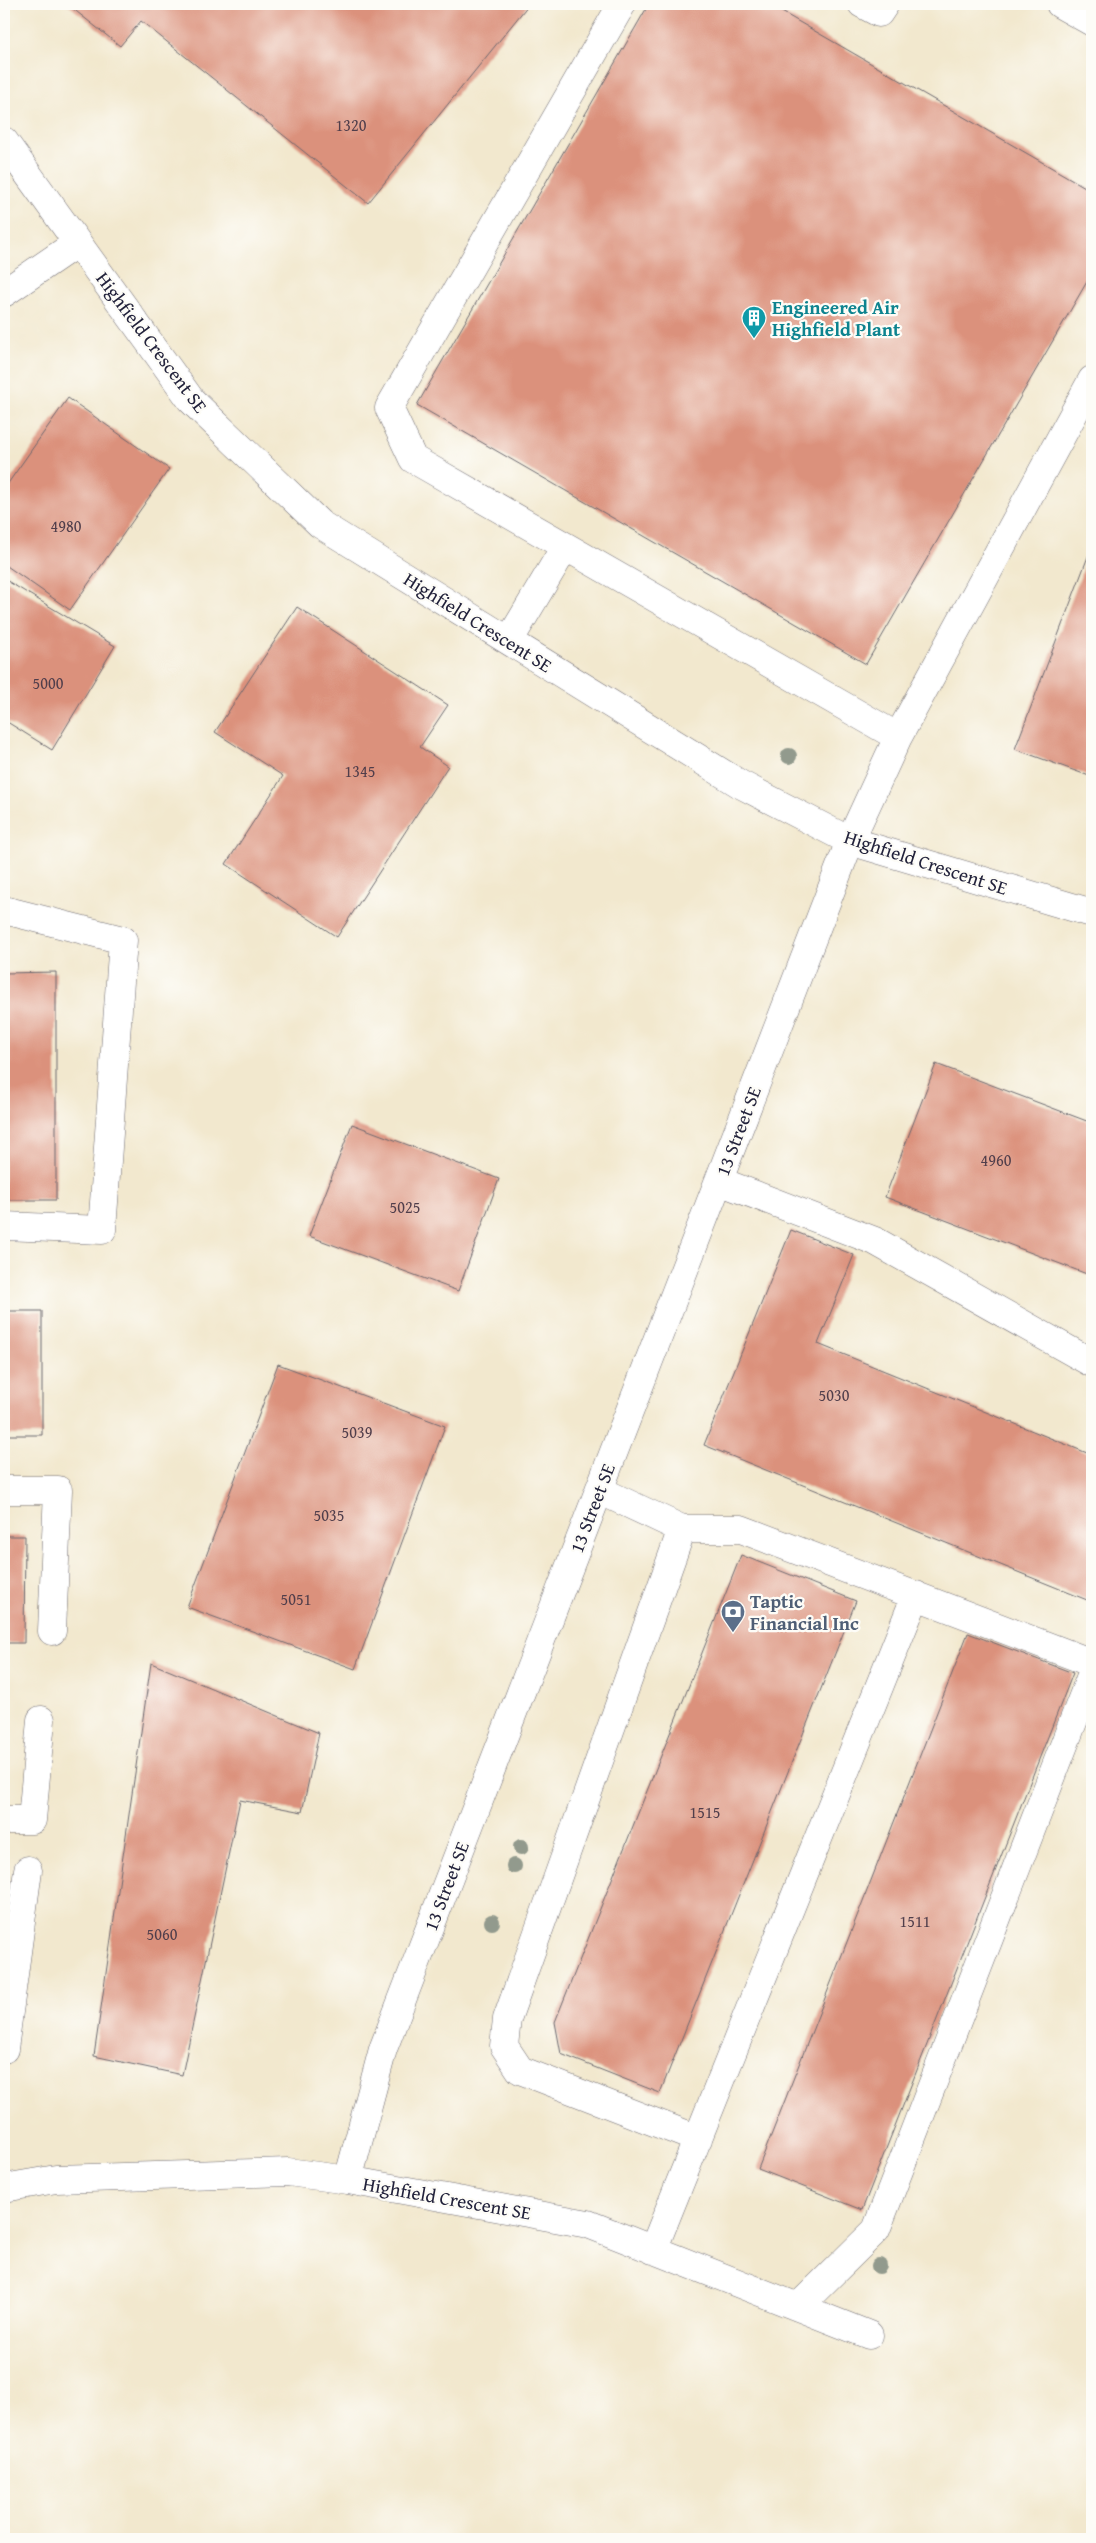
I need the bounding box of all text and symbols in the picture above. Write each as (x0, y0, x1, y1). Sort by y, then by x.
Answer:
house number: 1320 (336, 113, 367, 137)
street label: Highfield Crescent SE (90, 266, 215, 419)
place label: Engineered Air Highfield Plant (772, 293, 901, 343)
building icon: Engineered Air Highfield Plant (741, 305, 767, 339)
house number: 4980 (51, 514, 82, 538)
street label: Highfield Crescent SE (398, 565, 558, 679)
house number: 5000 (33, 671, 64, 695)
house number: 1345 (345, 759, 375, 783)
street label: Highfield Crescent SE (841, 822, 1012, 902)
street label: 13 Street SE (708, 1082, 768, 1180)
house number: 4960 (981, 1148, 1012, 1172)
house number: 5025 (390, 1195, 420, 1219)
house number: 5030 (819, 1383, 850, 1407)
house number: 5039 (342, 1420, 373, 1444)
street label: 13 Street SE (562, 1459, 622, 1557)
house number: 5035 (314, 1503, 344, 1527)
house number: 5051 (281, 1587, 311, 1611)
place label: Taptic Financial Inc (750, 1587, 859, 1637)
bank icon: Taptic Financial Inc (720, 1599, 746, 1633)
house number: 1515 (690, 1800, 720, 1824)
street label: 13 Street SE (416, 1837, 476, 1935)
house number: 1511 (900, 1909, 930, 1933)
house number: 5060 (147, 1922, 178, 1946)
street label: Highfield Crescent SE (361, 2169, 534, 2227)

